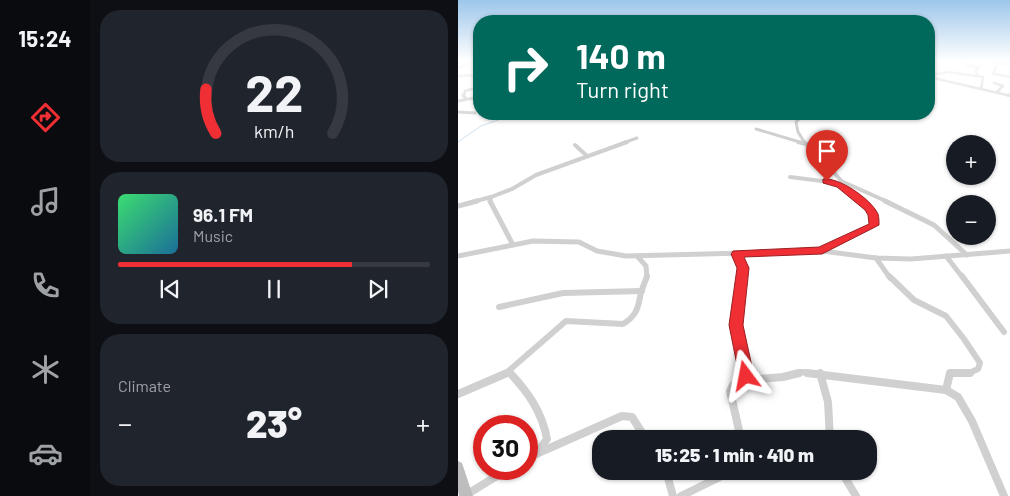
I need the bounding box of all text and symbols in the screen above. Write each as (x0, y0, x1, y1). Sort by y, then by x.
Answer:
text: 15:24 (18, 25, 72, 51)
text: 140 m (576, 34, 666, 76)
icon: right (493, 35, 558, 100)
text: 22 (245, 60, 303, 122)
text: Turn right (576, 76, 669, 102)
icon: directions (28, 100, 63, 135)
text: km/h (254, 120, 294, 142)
pin (806, 130, 848, 181)
map controls (946, 135, 996, 245)
button: + (946, 135, 996, 185)
icon: arrive (813, 137, 841, 165)
icon: music (28, 184, 63, 219)
button: − (946, 195, 996, 245)
text: 96.1 FM (193, 203, 253, 226)
text: Music (193, 226, 233, 245)
icon: phone (28, 268, 63, 303)
icon: previous (156, 275, 184, 303)
icon: pause (260, 275, 288, 303)
icon: next (364, 275, 392, 303)
position arrow (719, 349, 771, 401)
icon: climate (28, 352, 63, 387)
text: Climate (118, 376, 171, 395)
text: 23° (246, 400, 302, 446)
text: − (118, 406, 132, 440)
text: + (416, 406, 430, 440)
speed limit sign: 30 (473, 415, 538, 480)
icon: car (28, 436, 63, 471)
text: 15:25 · 1 min · 410 m (655, 443, 814, 466)

